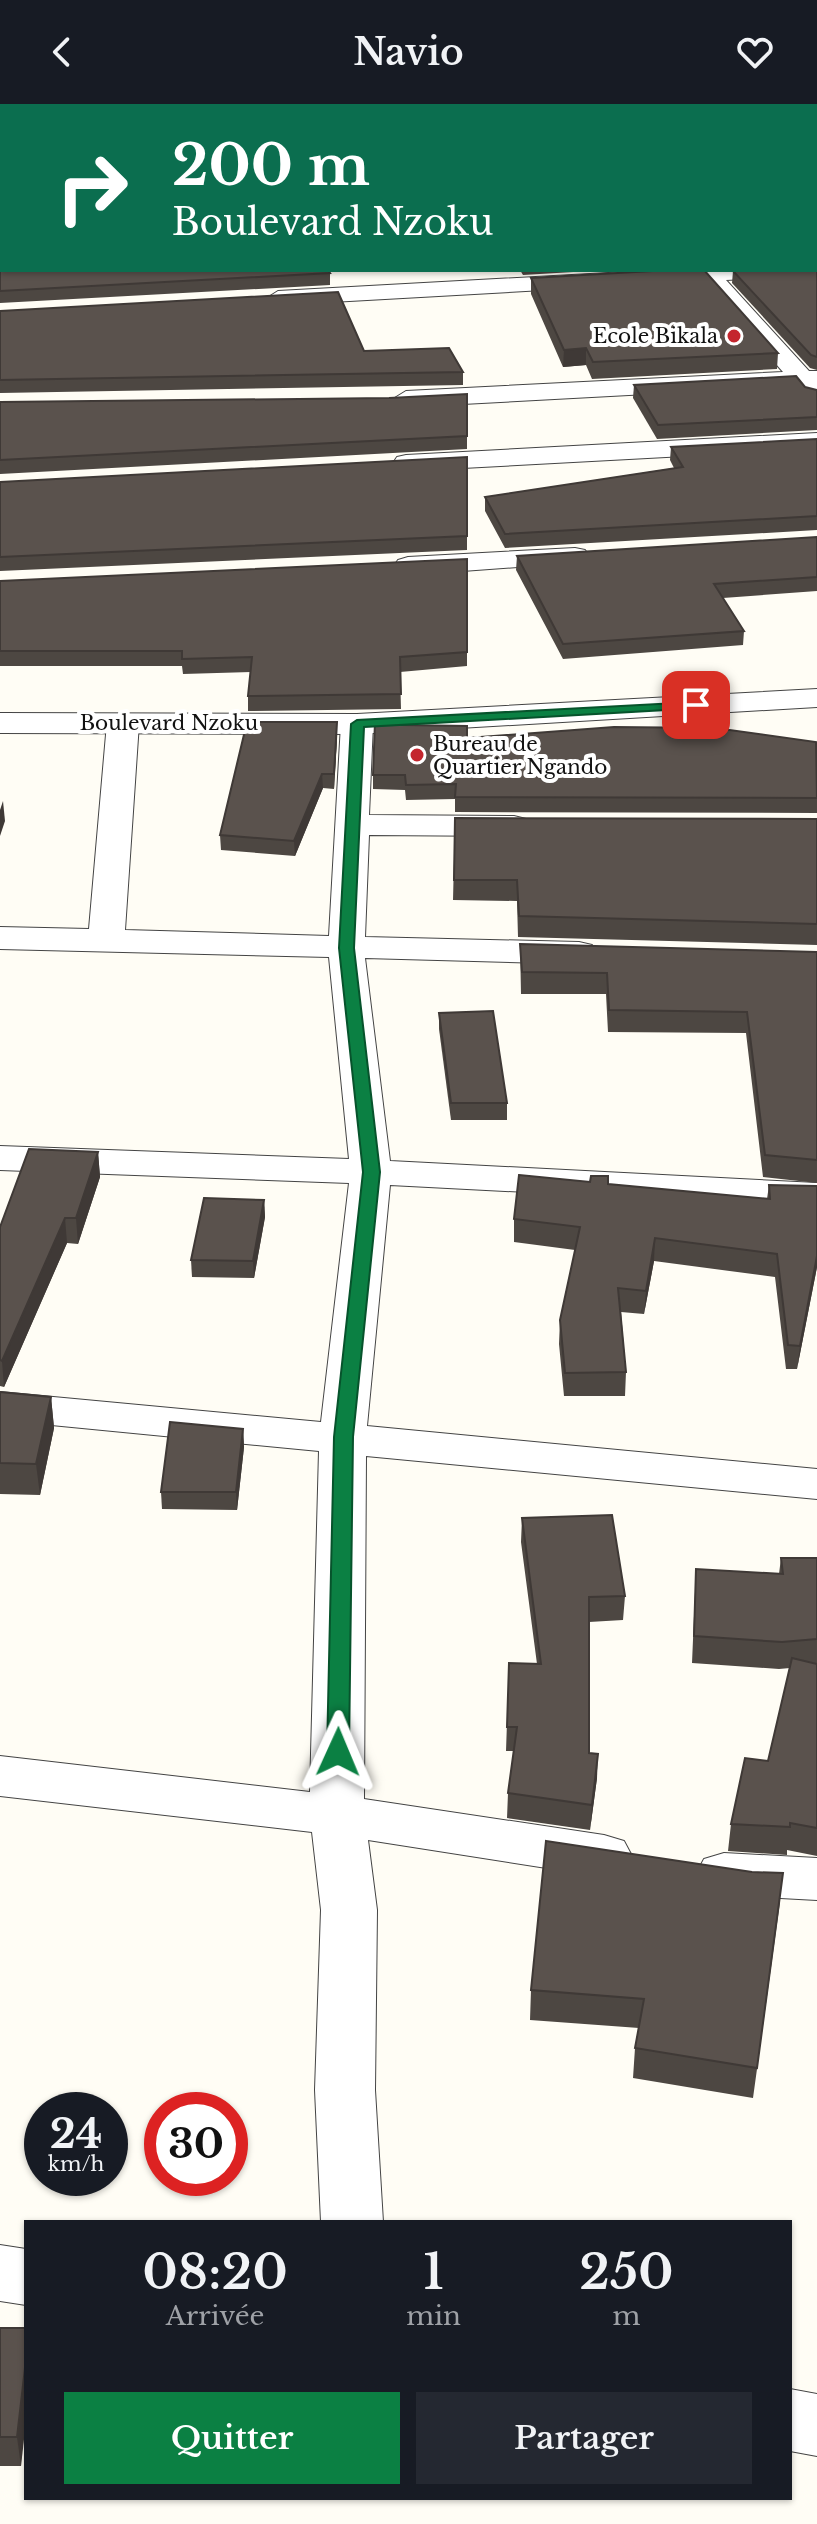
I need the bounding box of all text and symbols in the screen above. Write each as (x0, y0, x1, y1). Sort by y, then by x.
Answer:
icon: back (40, 30, 84, 74)
text: Navio (353, 30, 464, 75)
icon: heart (733, 30, 777, 74)
text: 200 m (172, 131, 370, 200)
icon: right (40, 136, 144, 240)
text: Boulevard Nzoku (172, 200, 493, 245)
place label: Ecole Bikala (593, 324, 719, 348)
marker: Ecole Bikala (725, 327, 743, 345)
pin (662, 671, 730, 739)
icon: arrive (674, 683, 718, 727)
street label: Boulevard Nzoku (80, 711, 258, 735)
place label: Bureau de Quartier Ngando (433, 732, 607, 779)
marker: Bureau de Quartier Ngando (408, 746, 426, 764)
position arrow (296, 1710, 380, 1794)
speed limit sign: 30 (144, 2092, 248, 2196)
text: 24 (50, 2109, 102, 2159)
text: km/h (48, 2152, 104, 2176)
text: 08:20 (142, 2242, 288, 2302)
text: 1 (423, 2242, 444, 2302)
text: 250 (579, 2242, 674, 2302)
text: Arrivée (166, 2300, 264, 2332)
text: min (406, 2300, 461, 2332)
text: m (613, 2300, 640, 2332)
button: Quitter (64, 2392, 400, 2484)
button: Partager (416, 2392, 752, 2484)

